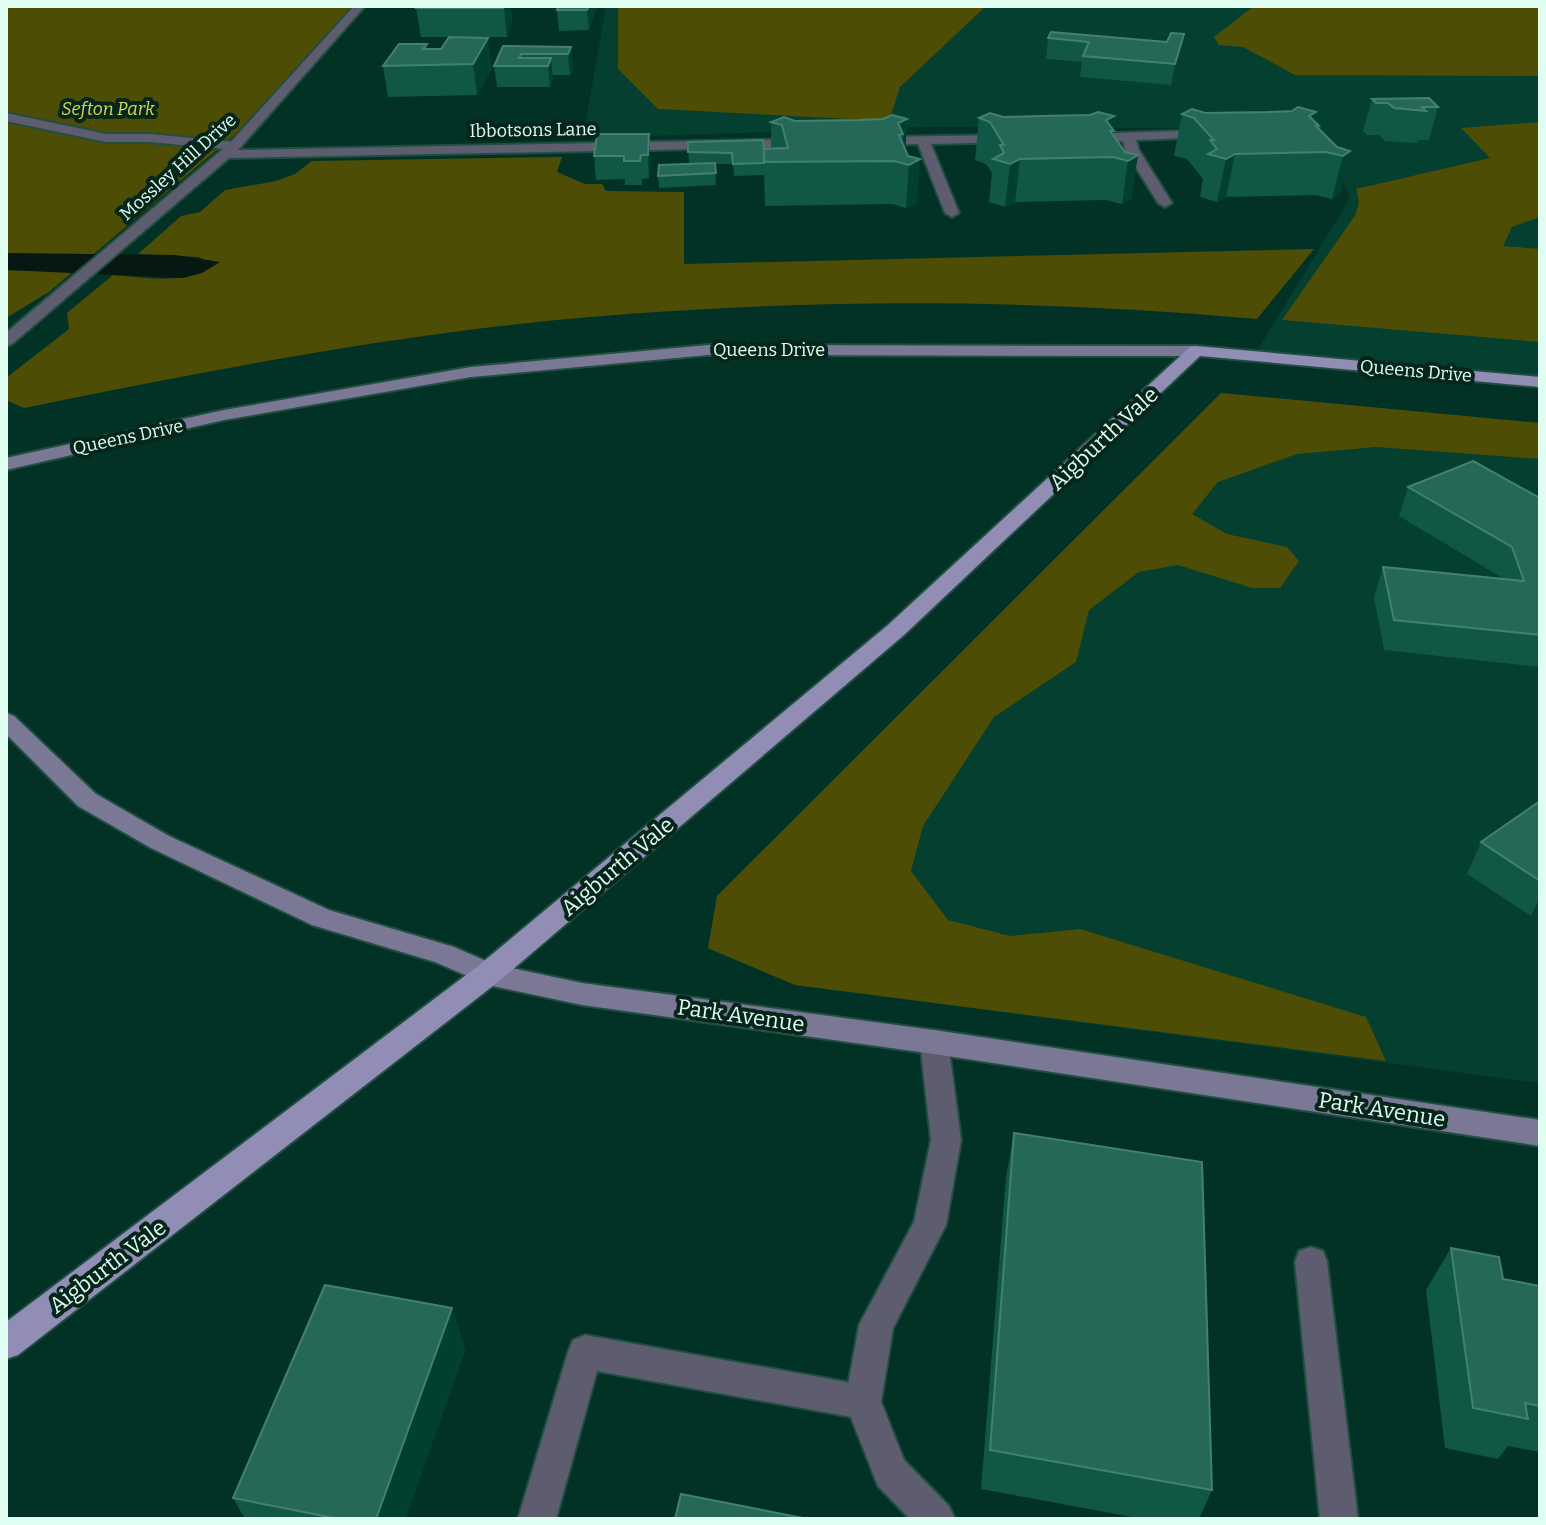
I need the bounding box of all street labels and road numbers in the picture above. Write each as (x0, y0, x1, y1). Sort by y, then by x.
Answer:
street label: Mossley Hill Drive (115, 109, 241, 225)
street label: Ibbotsons Lane (469, 118, 597, 142)
street label: Queens Drive (713, 339, 825, 361)
street label: Queens Drive (1359, 355, 1473, 387)
street label: Aigburth Vale (1043, 381, 1164, 496)
street label: Queens Drive (71, 415, 185, 459)
street label: Aigburth Vale (555, 811, 679, 922)
street label: Park Avenue (676, 993, 806, 1038)
street label: Park Avenue (1317, 1086, 1447, 1133)
street label: Aigburth Vale (43, 1214, 171, 1319)

